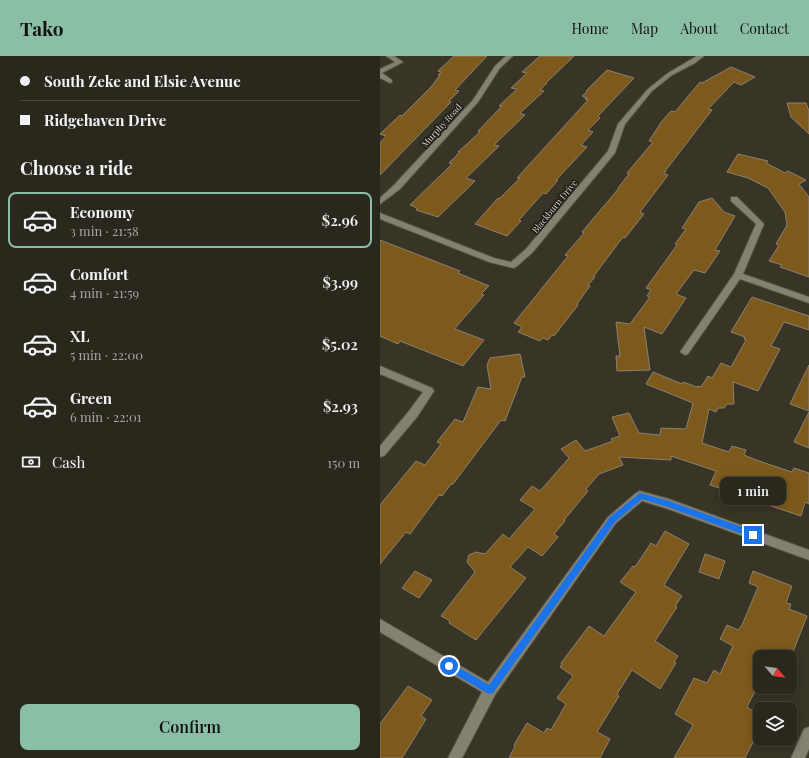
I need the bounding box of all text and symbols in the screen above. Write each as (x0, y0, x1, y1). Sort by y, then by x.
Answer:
text: Tako (20, 15, 63, 41)
text: Home (571, 19, 609, 38)
text: Map (631, 19, 658, 38)
text: About (680, 19, 718, 38)
text: Contact (740, 19, 789, 38)
text: South Zeke and Elsie Avenue (44, 71, 241, 91)
street label: Murphy Road (418, 100, 464, 149)
text: Ridgehaven Drive (44, 110, 166, 130)
text: Choose a ride (20, 156, 133, 180)
street label: Blackburn Drive (529, 176, 580, 235)
icon: car (22, 202, 58, 238)
text: Economy (70, 202, 134, 222)
text: $2.96 (322, 210, 358, 230)
text: 3 min · 21:58 (70, 222, 139, 239)
icon: car (22, 264, 58, 300)
text: Comfort (70, 264, 128, 284)
text: $3.99 (323, 272, 358, 292)
text: 4 min · 21:59 (70, 284, 139, 301)
icon: car (22, 326, 58, 362)
text: XL (70, 326, 90, 346)
text: $5.02 (322, 334, 358, 354)
text: 5 min · 22:00 (70, 346, 143, 363)
icon: car (22, 388, 58, 424)
text: Green (70, 388, 112, 408)
text: $2.93 (323, 396, 358, 416)
text: 6 min · 22:01 (70, 408, 142, 425)
icon: cash (20, 451, 42, 473)
text: Cash (52, 452, 85, 472)
text: 150 m (327, 454, 360, 471)
callout: 1 min (720, 477, 786, 505)
text: 1 min (737, 482, 769, 499)
route end (744, 526, 762, 544)
north arrow (753, 650, 797, 694)
map controls (753, 650, 797, 746)
route start (440, 657, 458, 675)
button: layers (753, 702, 797, 746)
button: Confirm (20, 704, 360, 750)

